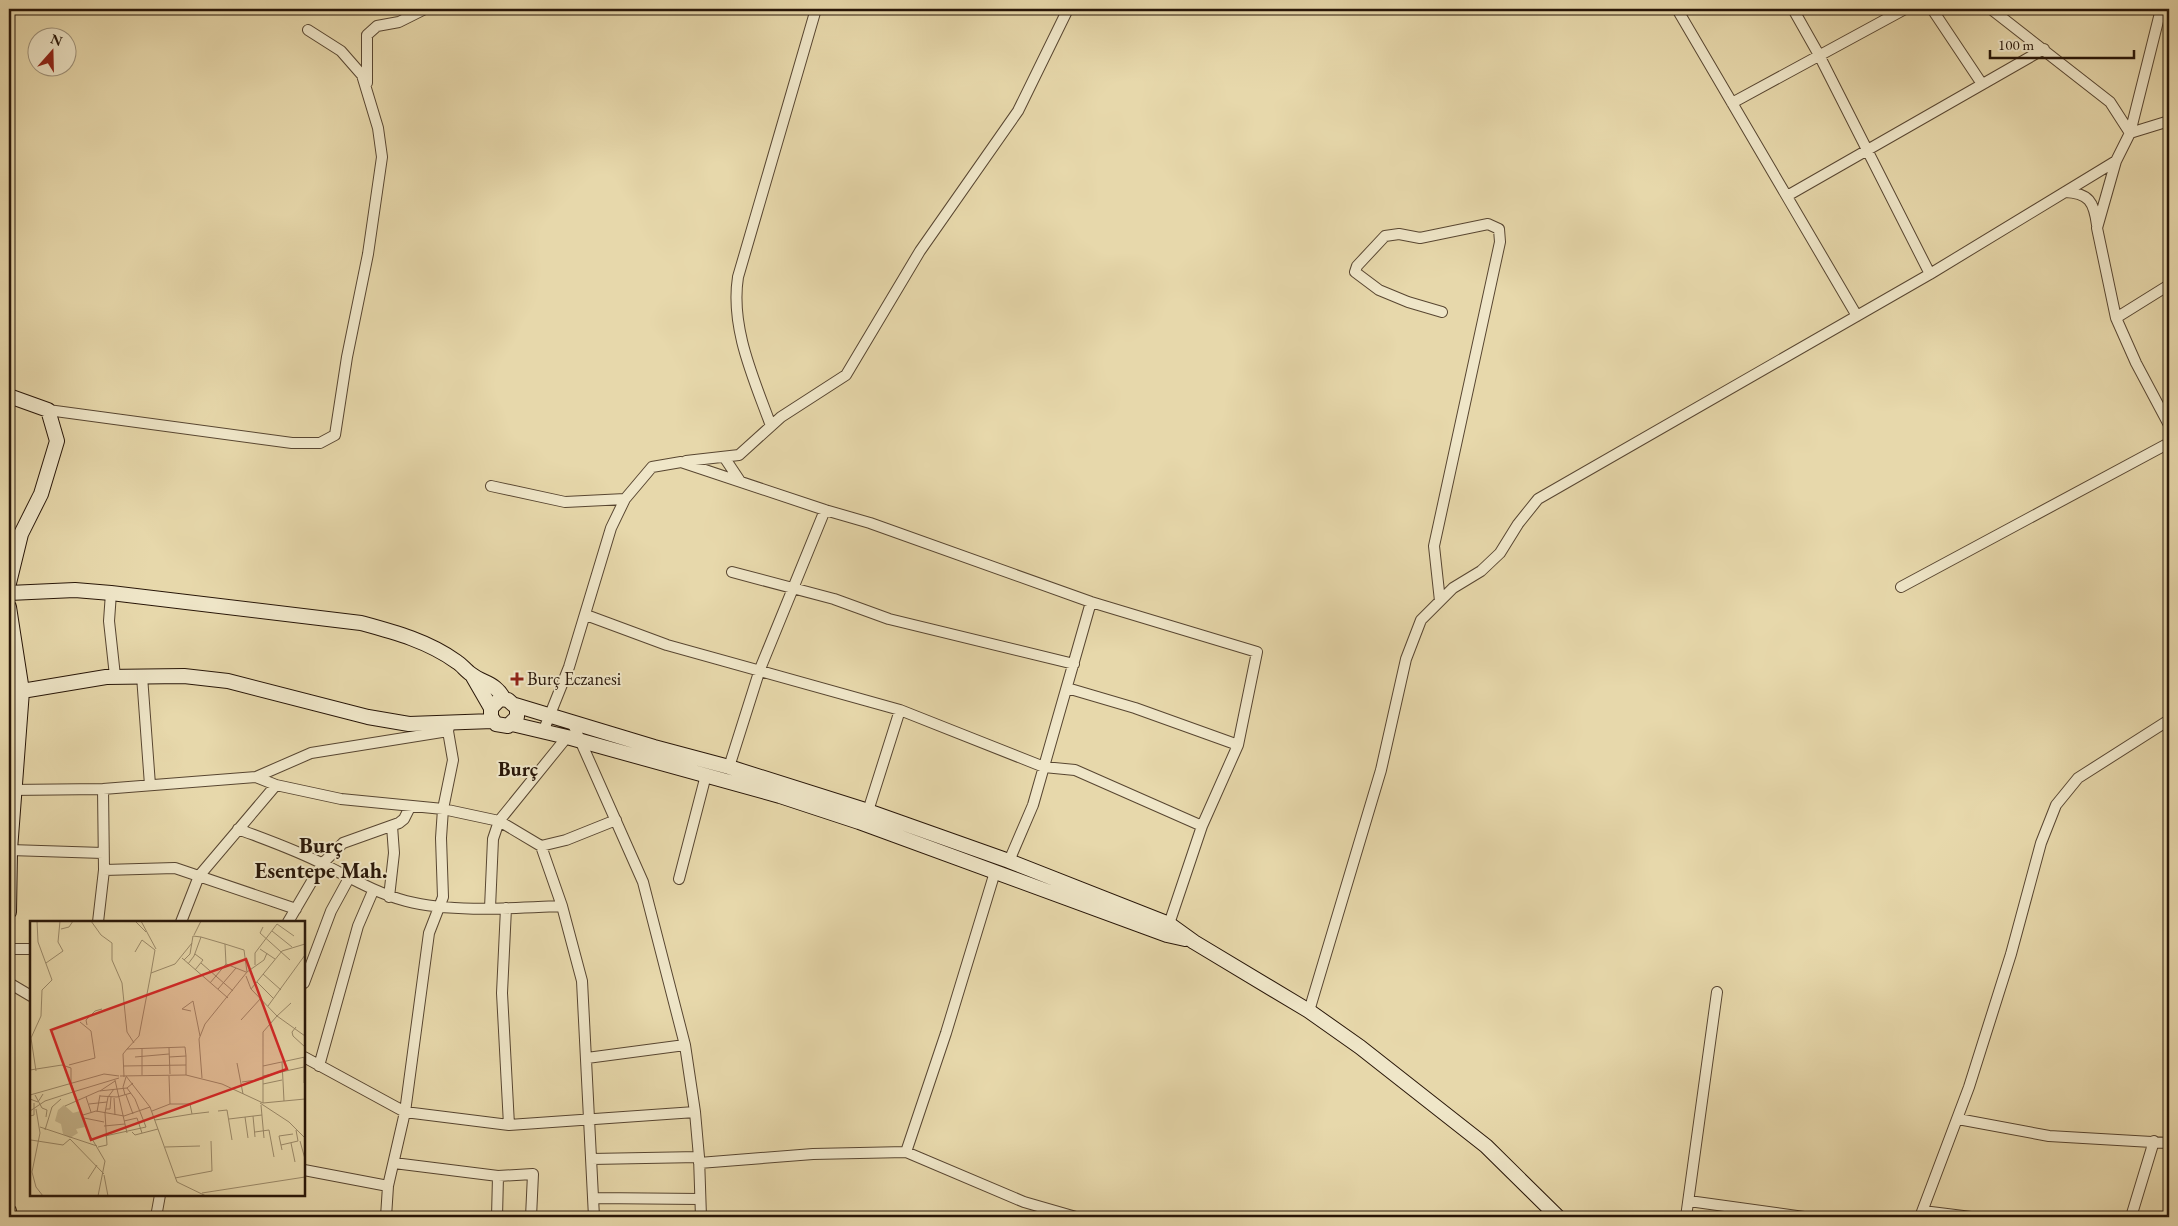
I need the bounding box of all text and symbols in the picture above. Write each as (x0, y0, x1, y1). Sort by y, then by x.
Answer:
north arrow (28, 28, 78, 78)
scale bar (1990, 28, 2134, 60)
text: N (48, 29, 65, 50)
text: 100 m (1998, 35, 2035, 54)
place label: Burç Eczanesi (527, 667, 622, 690)
marker: Burç Eczanesi (511, 673, 523, 685)
district label: Burç (498, 756, 538, 782)
district label: Burç Esentepe Mah. (255, 831, 387, 885)
inset map (30, 921, 305, 1196)

